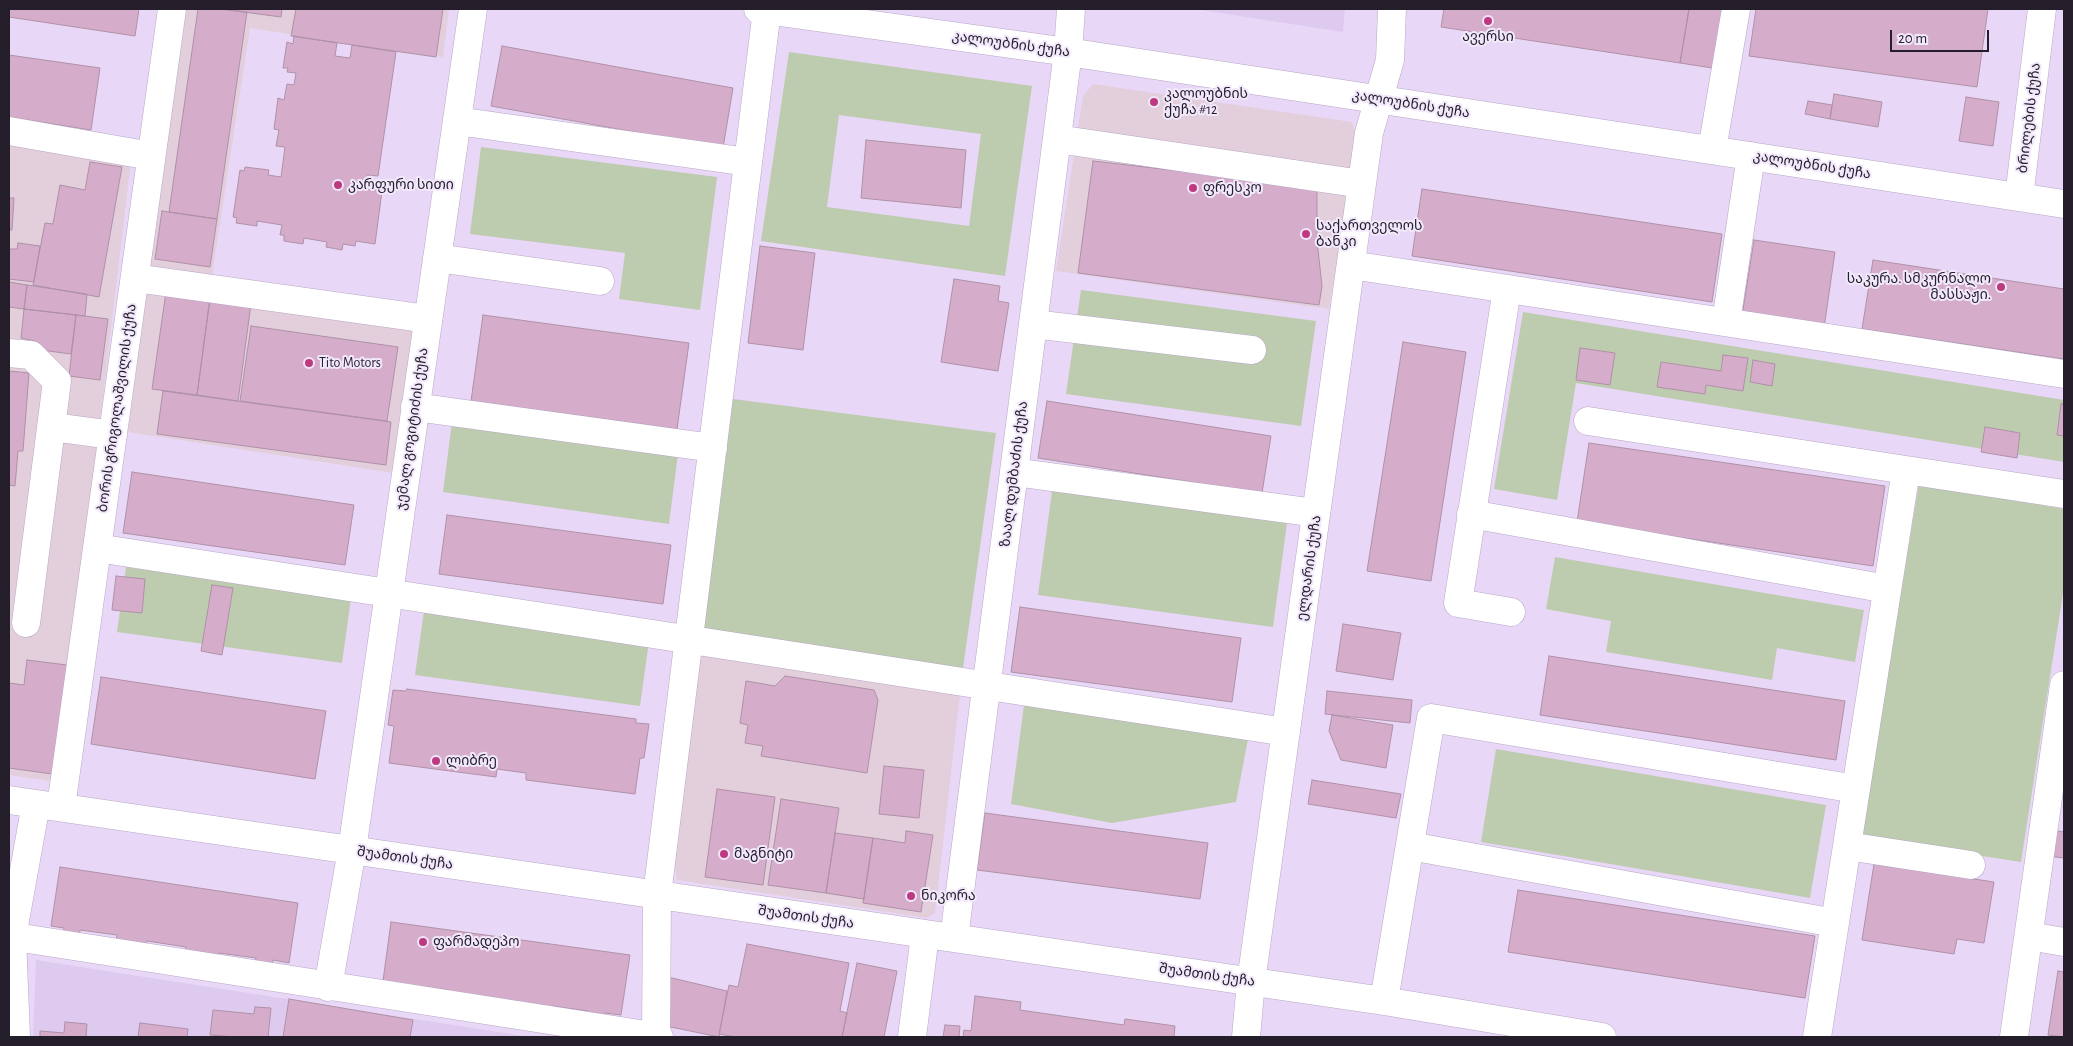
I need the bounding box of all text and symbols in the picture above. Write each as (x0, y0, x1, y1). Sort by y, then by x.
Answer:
marker: ავერსი (1482, 15, 1494, 27)
scale bar (1893, 20, 1992, 52)
street label: კალოუბნის ქუჩა (951, 27, 1071, 61)
place label: ავერსი (1462, 29, 1514, 45)
text: 20 m (1898, 31, 1927, 46)
street label: ბრილების ქუჩა (2014, 62, 2044, 174)
place label: კალოუბნის ქუჩა #12 (1164, 86, 1248, 118)
street label: კალოუბნის ქუჩა (1351, 86, 1471, 122)
marker: კალოუბნის ქუჩა #12 (1148, 96, 1160, 108)
street label: კალოუბნის ქუჩა (1752, 147, 1872, 183)
place label: კარფური სითი (348, 177, 454, 193)
marker: კარფური სითი (332, 179, 344, 191)
place label: ფრესკო (1203, 180, 1262, 196)
marker: ფრესკო (1187, 182, 1199, 194)
place label: საქართველოს ბანკი (1316, 218, 1423, 250)
marker: საქართველოს ბანკი (1300, 228, 1312, 240)
place label: საკურა. სმკურნალო მასსაჟი. (1847, 271, 1991, 304)
marker: საკურა. სმკურნალო მასსაჟი. (1995, 281, 2007, 293)
street label: ბორის გრიგოლაშვილის ქუჩა (94, 303, 140, 513)
street label: ჯემალ გოგიტიძის ქუჩა (392, 347, 432, 511)
place label: Tito Motors (319, 355, 381, 371)
marker: Tito Motors (303, 357, 315, 369)
street label: ზაალ დუმბაძის ქუჩა (997, 400, 1031, 548)
street label: ელდარის ქუჩა (1293, 514, 1325, 622)
place label: ლიბრე (446, 753, 497, 769)
marker: ლიბრე (430, 755, 442, 767)
street label: შუამთის ქუჩა (356, 843, 454, 873)
place label: მაგნიტი (734, 846, 793, 862)
marker: მაგნიტი (718, 848, 730, 860)
place label: ნიკორა (921, 888, 976, 904)
marker: ნიკორა (905, 890, 917, 902)
street label: შუამთის ქუჩა (757, 902, 855, 932)
place label: ფარმადეპო (433, 934, 519, 950)
marker: ფარმადეპო (417, 936, 429, 948)
street label: შუამთის ქუჩა (1158, 960, 1256, 990)

